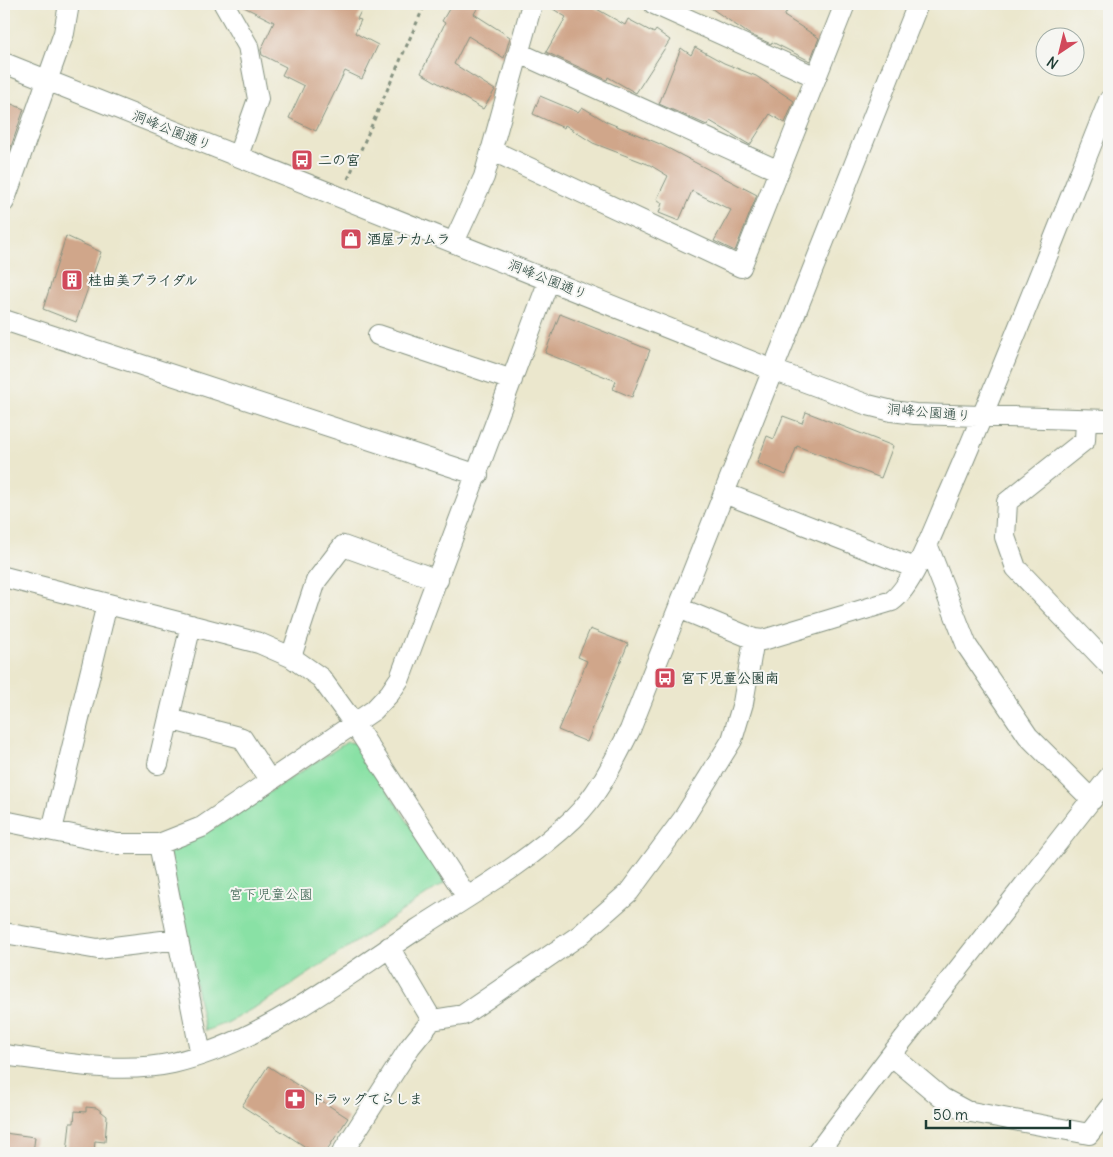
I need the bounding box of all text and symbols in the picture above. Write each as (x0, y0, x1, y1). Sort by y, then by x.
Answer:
north arrow (1036, 28, 1086, 78)
text: N (1043, 52, 1062, 73)
street label: 洞峰公園通り (130, 106, 214, 154)
bus stop icon: 二の宮 (290, 148, 314, 172)
place label: 二の宮 (318, 151, 360, 169)
shop icon: 酒屋ナカムラ (339, 227, 363, 251)
place label: 酒屋ナカムラ (367, 230, 450, 248)
street label: 洞峰公園通り (506, 255, 590, 303)
building icon: 桂由美ブライダル (60, 268, 84, 292)
place label: 桂由美ブライダル (88, 271, 198, 289)
street label: 洞峰公園通り (886, 399, 972, 425)
bus stop icon: 宮下児童公園南 (653, 666, 677, 690)
place label: 宮下児童公園南 (681, 669, 779, 687)
park label: 宮下児童公園 (229, 885, 313, 903)
pharmacy icon: ドラッグてらしま (283, 1087, 307, 1111)
place label: ドラッグてらしま (311, 1090, 423, 1108)
scale bar (926, 1097, 1069, 1129)
text: 50 m (933, 1105, 968, 1124)

